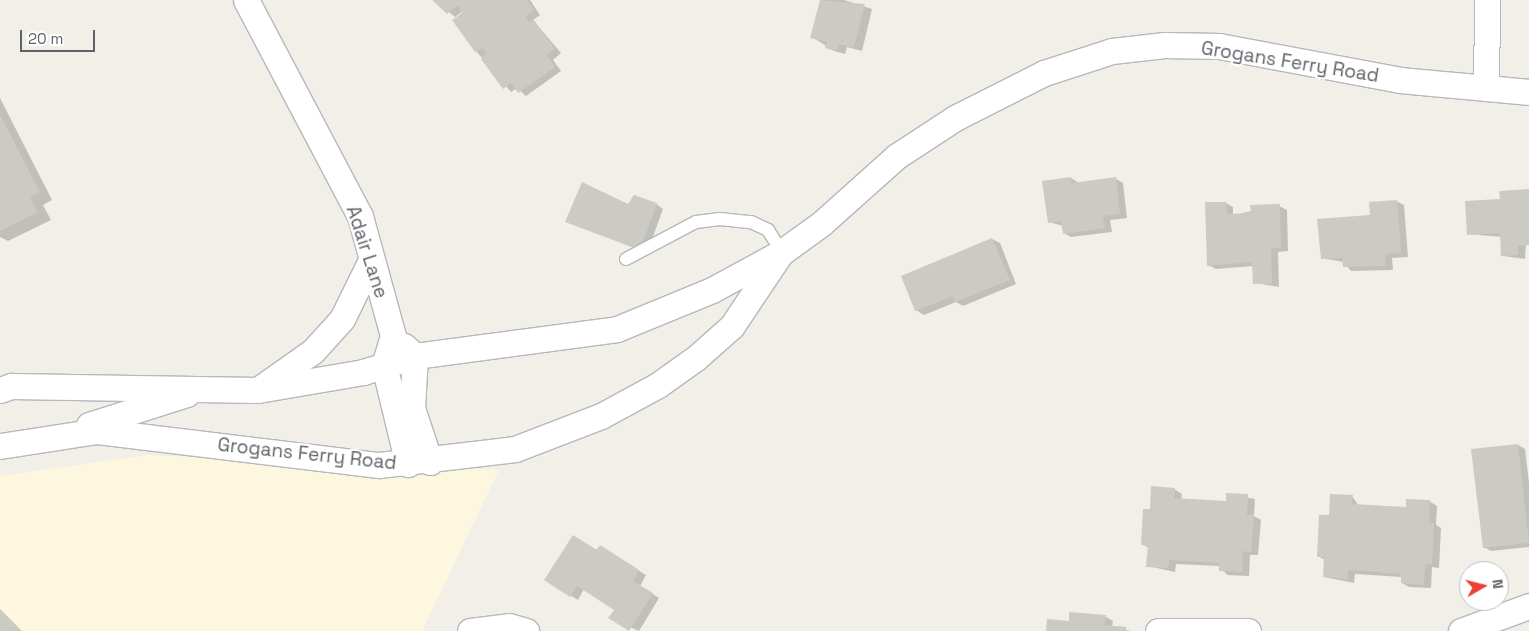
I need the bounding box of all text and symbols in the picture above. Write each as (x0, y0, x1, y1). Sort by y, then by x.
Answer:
scale bar (22, 20, 98, 52)
text: 20 m (28, 29, 63, 48)
street label: Grogans Ferry Road (1200, 37, 1380, 87)
street label: Adair Lane (341, 203, 393, 301)
street label: Grogans Ferry Road (216, 433, 398, 475)
north arrow (1459, 561, 1509, 611)
text: N (1488, 578, 1507, 590)

